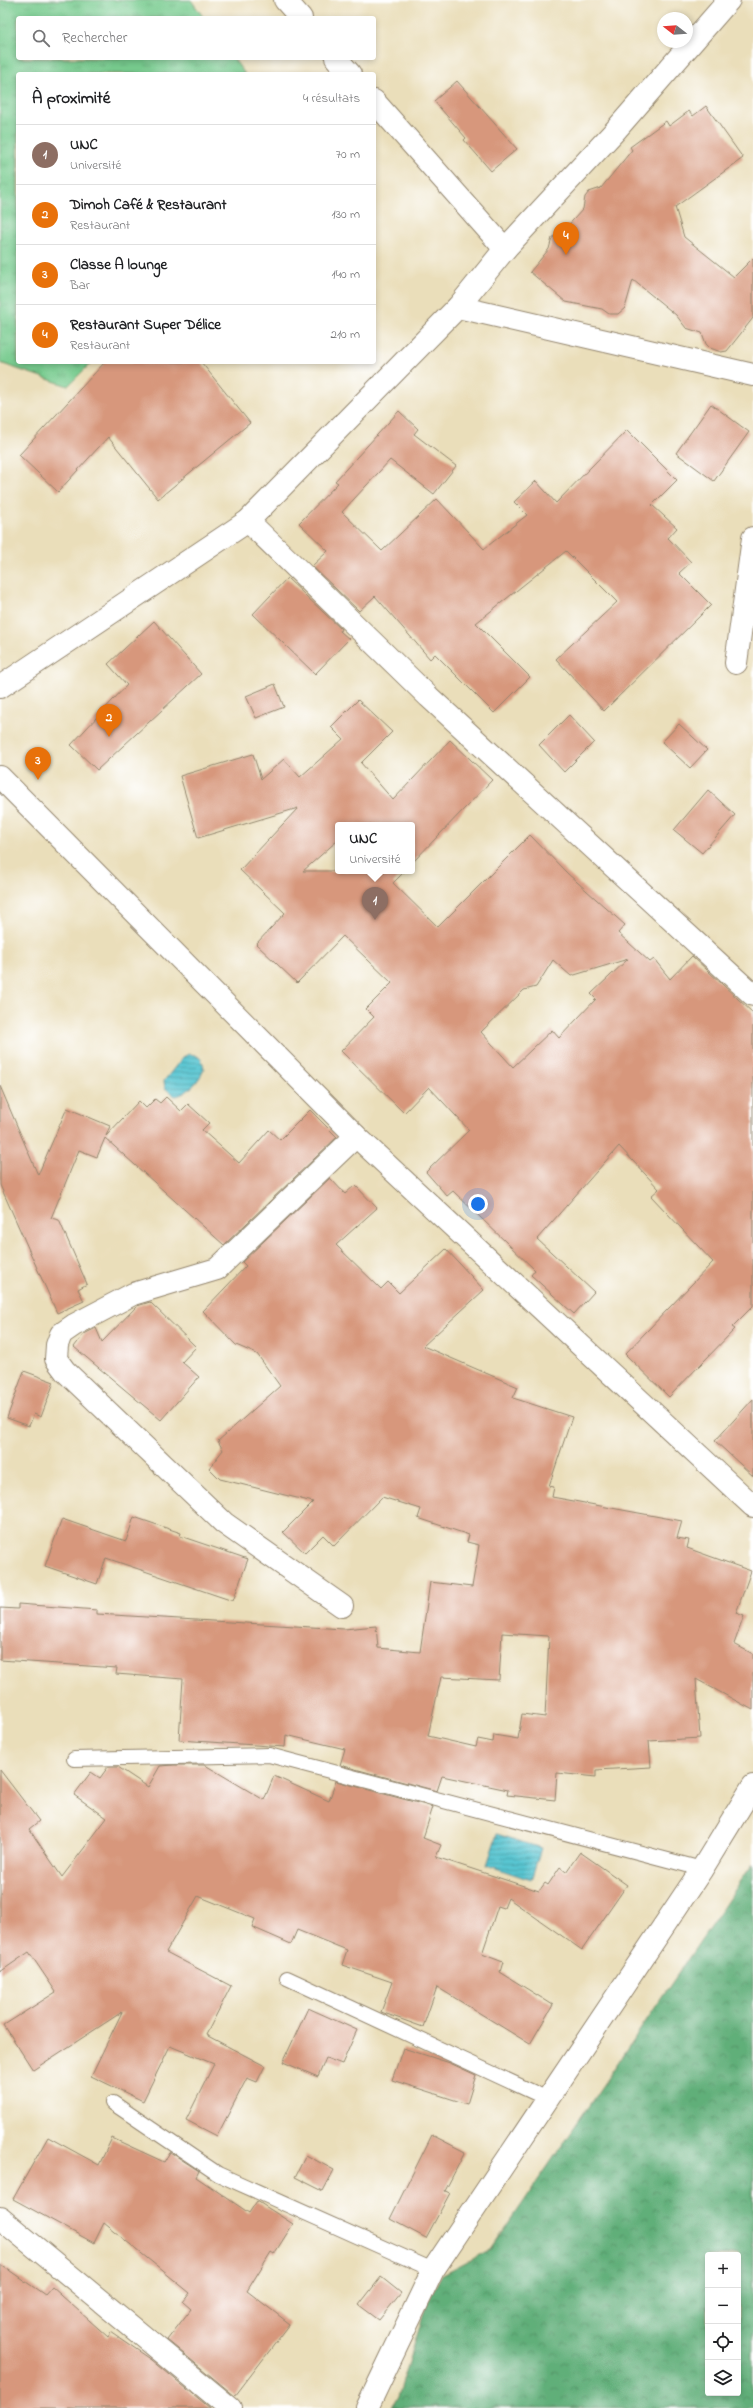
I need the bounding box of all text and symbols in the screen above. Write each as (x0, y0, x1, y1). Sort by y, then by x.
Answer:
north arrow (657, 12, 693, 48)
search box (16, 16, 376, 60)
icon: search (30, 27, 52, 49)
text: Rechercher (62, 27, 127, 49)
text: À proximité (32, 86, 110, 111)
text: 4 résultats (303, 89, 360, 108)
text: UNC (70, 134, 98, 156)
text: 1 (43, 145, 47, 164)
text: 70 m (336, 145, 360, 164)
text: Université (70, 156, 121, 175)
text: Dimoh Café & Restaurant (70, 194, 227, 216)
text: 2 (42, 205, 48, 224)
text: 130 m (332, 205, 360, 224)
text: Restaurant (70, 216, 130, 235)
pin: 4 (553, 222, 579, 255)
text: Classe A lounge (70, 254, 167, 276)
text: 3 (42, 265, 48, 284)
text: 140 m (332, 265, 360, 284)
text: Bar (70, 276, 90, 295)
text: Restaurant Super Délice (70, 314, 221, 336)
text: 4 (42, 325, 48, 344)
text: 210 m (330, 325, 360, 344)
text: Restaurant (70, 336, 130, 355)
pin: 2 (96, 704, 122, 737)
pin: 3 (25, 747, 51, 780)
popup (335, 822, 415, 874)
text: UNC (349, 828, 377, 850)
text: Université (349, 850, 401, 869)
pin: 1 (362, 887, 388, 920)
your location (468, 1194, 488, 1214)
map controls (705, 2252, 741, 2396)
button: + (705, 2252, 741, 2288)
button: − (705, 2288, 741, 2324)
button: locate (705, 2324, 741, 2360)
button: layers (705, 2360, 741, 2396)

